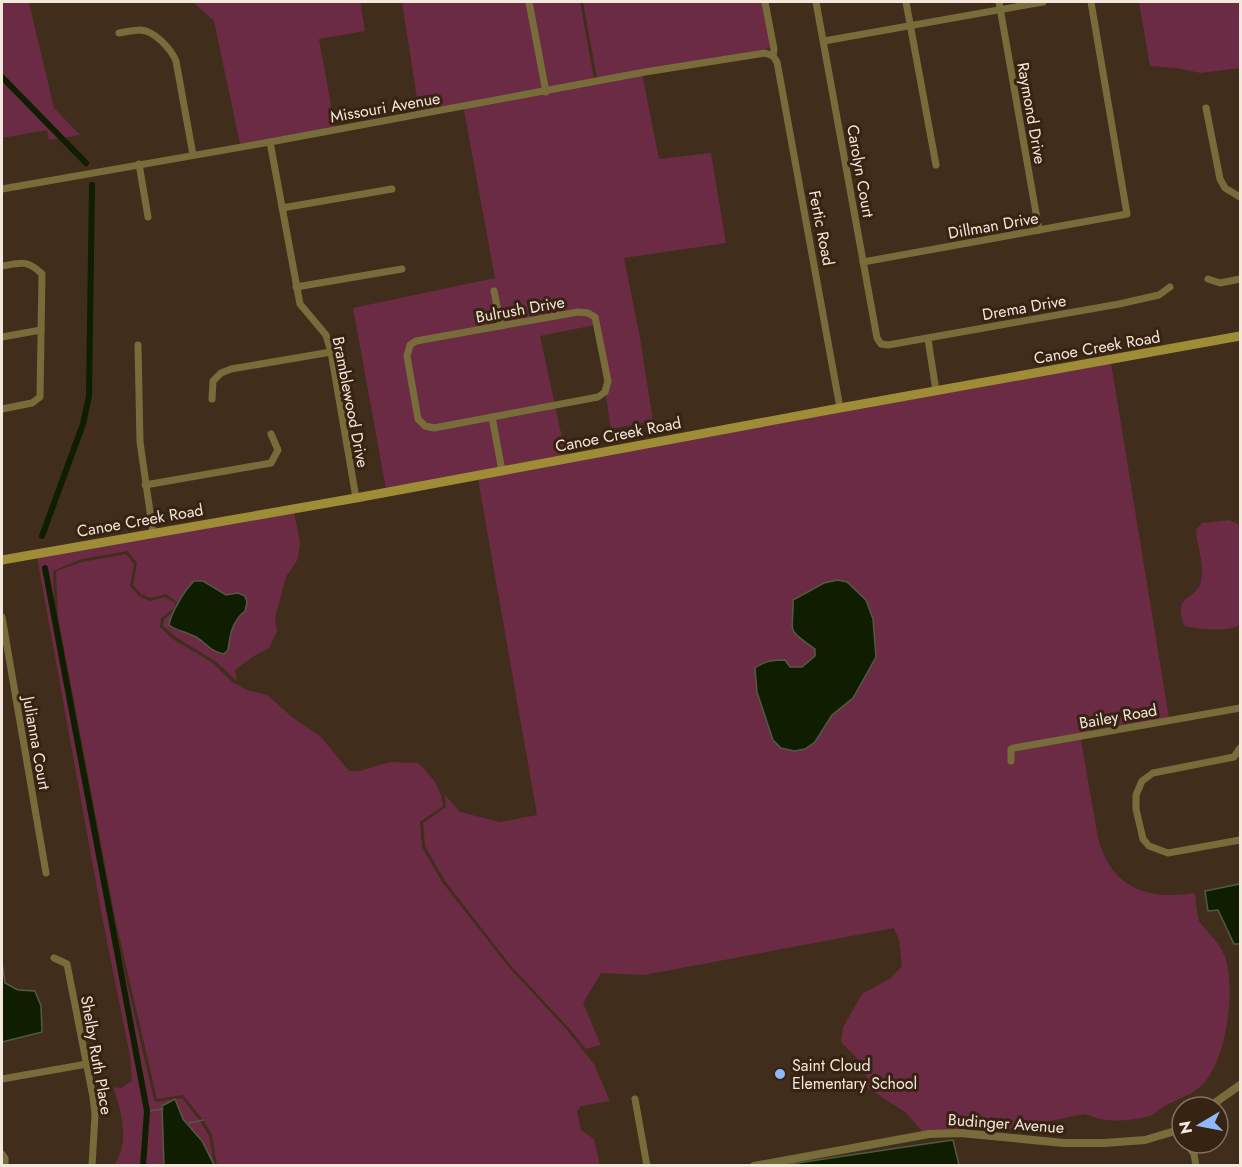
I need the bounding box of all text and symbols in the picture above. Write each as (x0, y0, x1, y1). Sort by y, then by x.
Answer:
street label: Raymond Drive (1011, 61, 1052, 166)
street label: Missouri Avenue (328, 86, 442, 128)
street label: Carolyn Court (841, 123, 880, 220)
street label: Fertic Road (803, 188, 840, 268)
street label: Dillman Drive (946, 206, 1040, 245)
street label: Drema Drive (980, 289, 1068, 326)
street label: Bulrush Drive (474, 290, 566, 329)
street label: Canoe Creek Road (1032, 325, 1162, 370)
street label: Bramblewood Drive (327, 335, 374, 470)
street label: Canoe Creek Road (553, 411, 683, 458)
street label: Canoe Creek Road (75, 498, 205, 543)
street label: Julianna Court (17, 693, 56, 792)
street label: Bailey Road (1077, 698, 1159, 735)
street label: Shelby Ruth Place (75, 994, 118, 1116)
place label: Saint Cloud Elementary School (792, 1054, 917, 1095)
marker: Saint Cloud Elementary School (773, 1067, 787, 1081)
north arrow (1170, 1095, 1230, 1155)
street label: Budinger Avenue (947, 1108, 1065, 1139)
text: N (1173, 1119, 1198, 1136)

